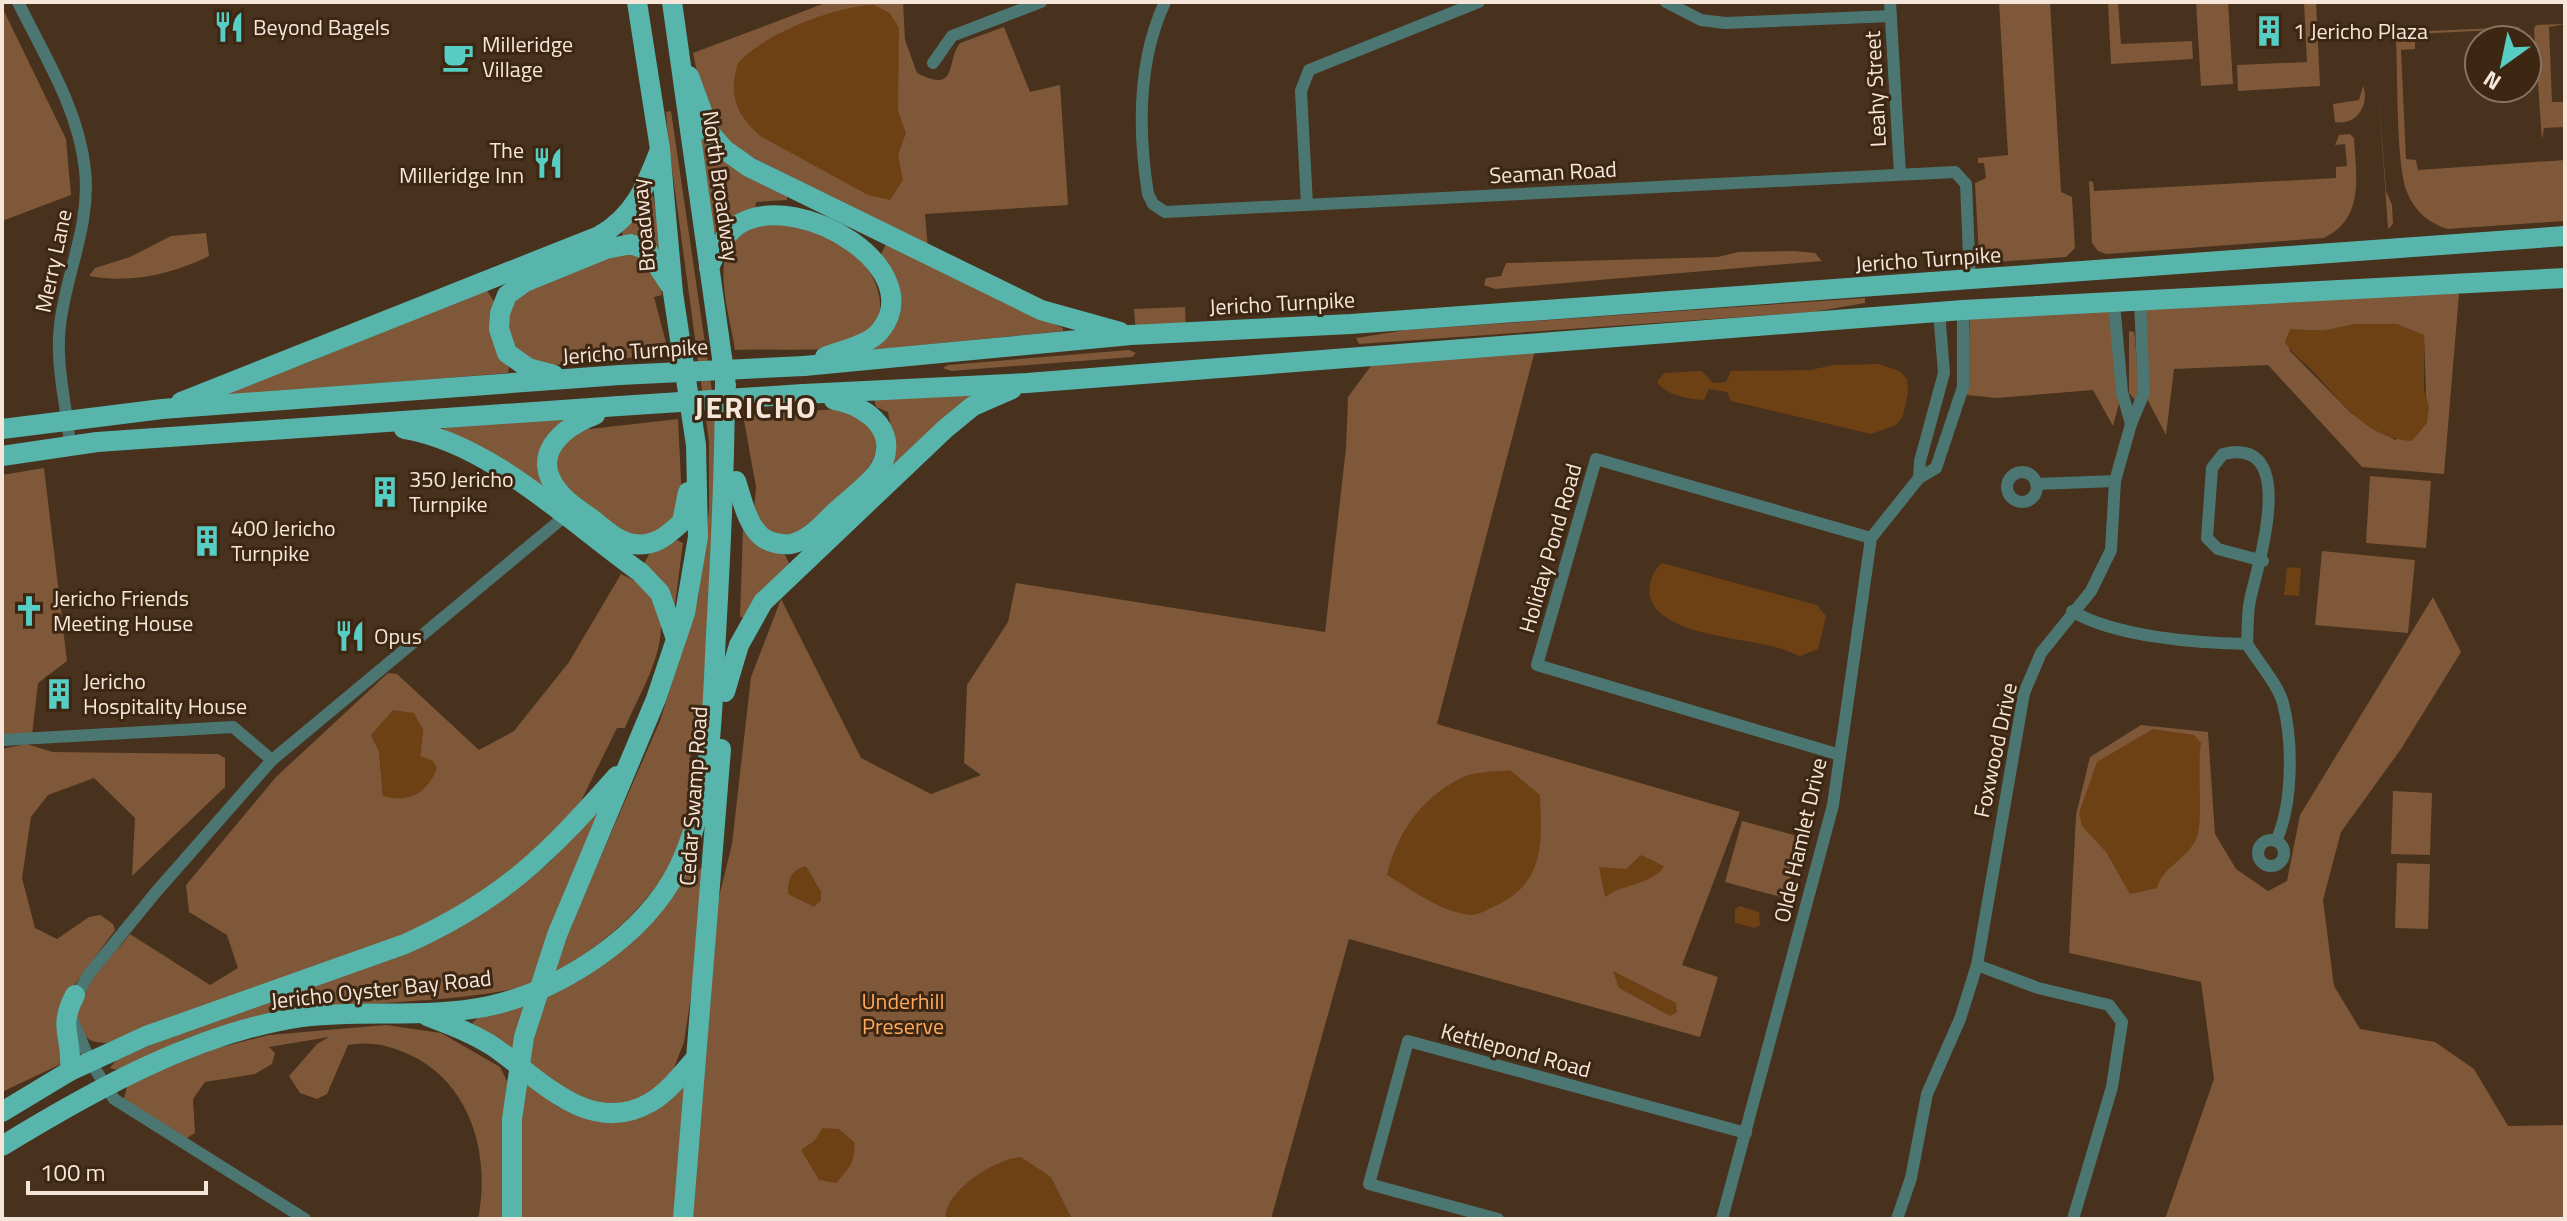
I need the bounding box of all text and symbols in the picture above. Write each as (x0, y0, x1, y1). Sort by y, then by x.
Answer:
restaurant icon: Beyond Bagels (212, 10, 246, 44)
place label: Beyond Bagels (253, 10, 390, 44)
building icon: 1 Jericho Plaza (2252, 14, 2286, 48)
place label: 1 Jericho Plaza (2293, 14, 2428, 48)
north arrow (2463, 24, 2543, 104)
place label: Milleridge Village (482, 27, 573, 86)
street label: Leahy Street (1855, 30, 1895, 148)
cafe icon: Milleridge Village (441, 40, 475, 74)
text: N (2476, 62, 2508, 99)
street label: North Broadway (694, 108, 748, 264)
place label: The Milleridge Inn (399, 133, 524, 192)
restaurant icon: The Milleridge Inn (531, 146, 565, 180)
street label: Seaman Road (1488, 152, 1618, 192)
street label: Broadway (622, 177, 664, 273)
street label: Merry Lane (25, 206, 81, 316)
street label: Jericho Turnpike (1854, 237, 2002, 281)
street label: Jericho Turnpike (1208, 282, 1356, 324)
street label: Jericho Turnpike (561, 329, 709, 373)
district label: JERICHO (694, 384, 818, 430)
street label: Holiday Pond Road (1510, 459, 1590, 637)
place label: 350 Jericho Turnpike (409, 462, 514, 521)
building icon: 350 Jericho Turnpike (368, 475, 402, 509)
place label: 400 Jericho Turnpike (231, 511, 336, 570)
building icon: 400 Jericho Turnpike (190, 524, 224, 558)
place label: Jericho Friends Meeting House (53, 581, 193, 640)
church icon: Jericho Friends Meeting House (12, 594, 46, 628)
restaurant icon: Opus (333, 619, 367, 653)
place label: Opus (374, 619, 422, 653)
place label: Jericho Hospitality House (83, 664, 247, 723)
building icon: Jericho Hospitality House (42, 677, 76, 711)
street label: Foxwood Drive (1964, 679, 2026, 821)
street label: Cedar Swamp Road (670, 705, 716, 887)
street label: Olde Hamlet Drive (1765, 754, 1835, 926)
street label: Jericho Oyster Bay Road (269, 961, 493, 1017)
park label: Underhill Preserve (861, 984, 945, 1043)
street label: Kettlepond Road (1437, 1014, 1595, 1086)
scale bar (28, 1145, 206, 1195)
text: 100 m (40, 1154, 106, 1190)

